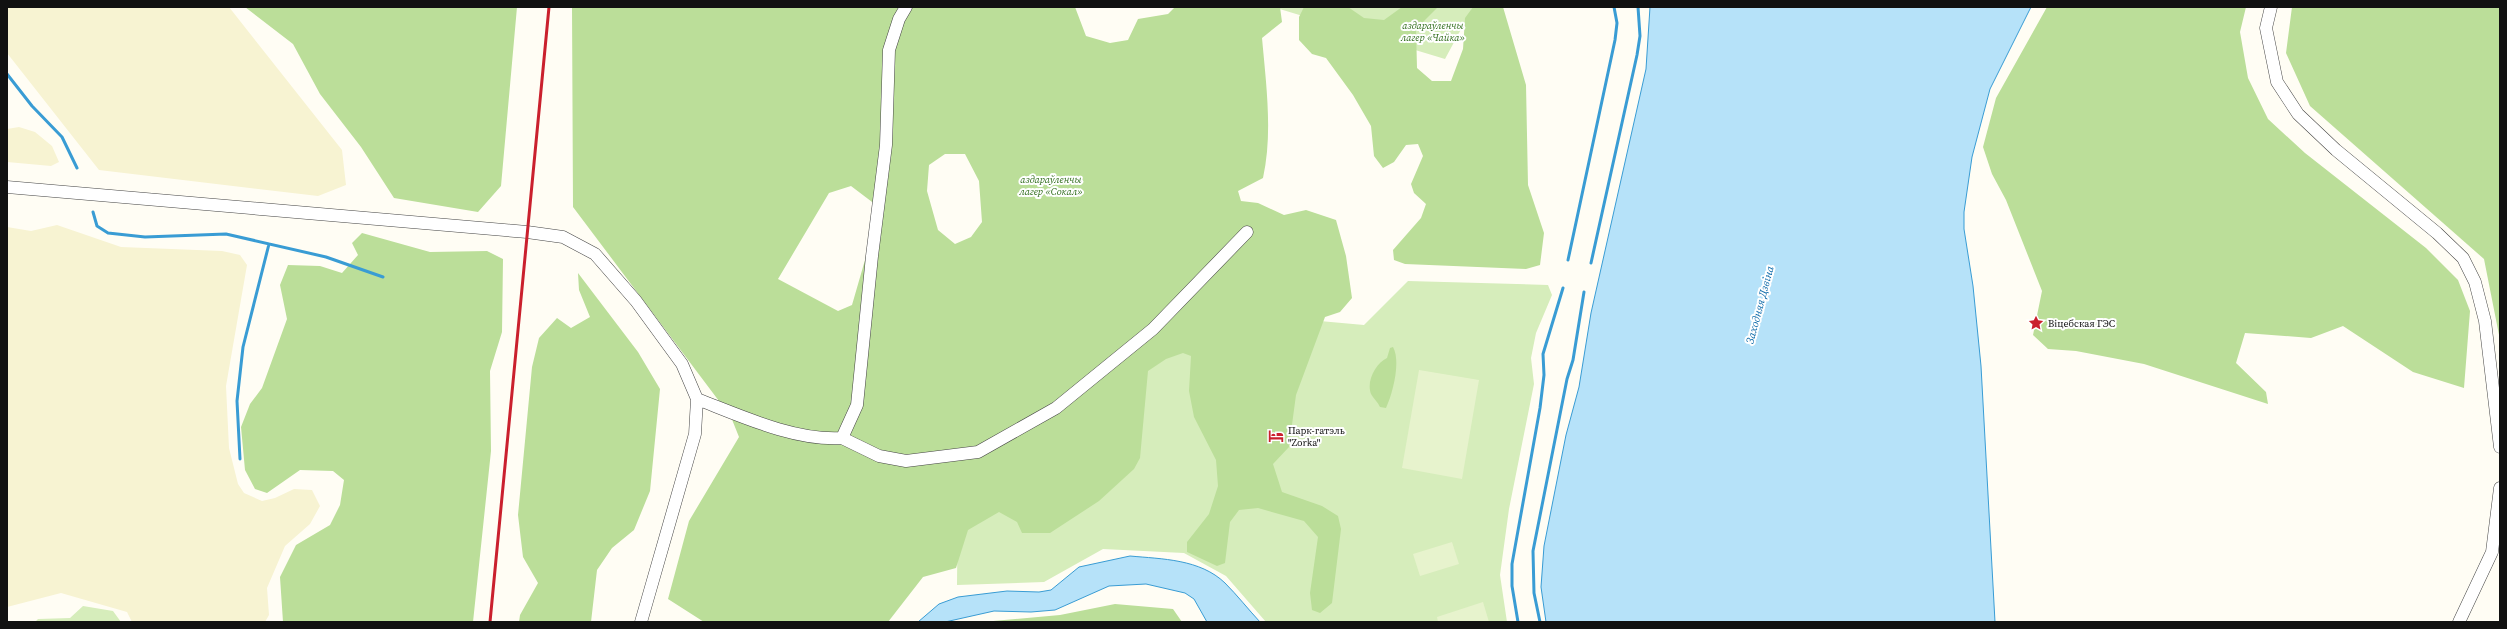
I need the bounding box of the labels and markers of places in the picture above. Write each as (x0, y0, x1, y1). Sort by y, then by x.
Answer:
place icon: Віцебская ГЭС (2027, 314, 2045, 332)
place label: Віцебская ГЭС (2048, 317, 2115, 330)
place label: Парк-гатэль "Zorka" (1288, 424, 1345, 449)
hotel icon: Парк-гатэль "Zorka" (1267, 427, 1285, 445)

